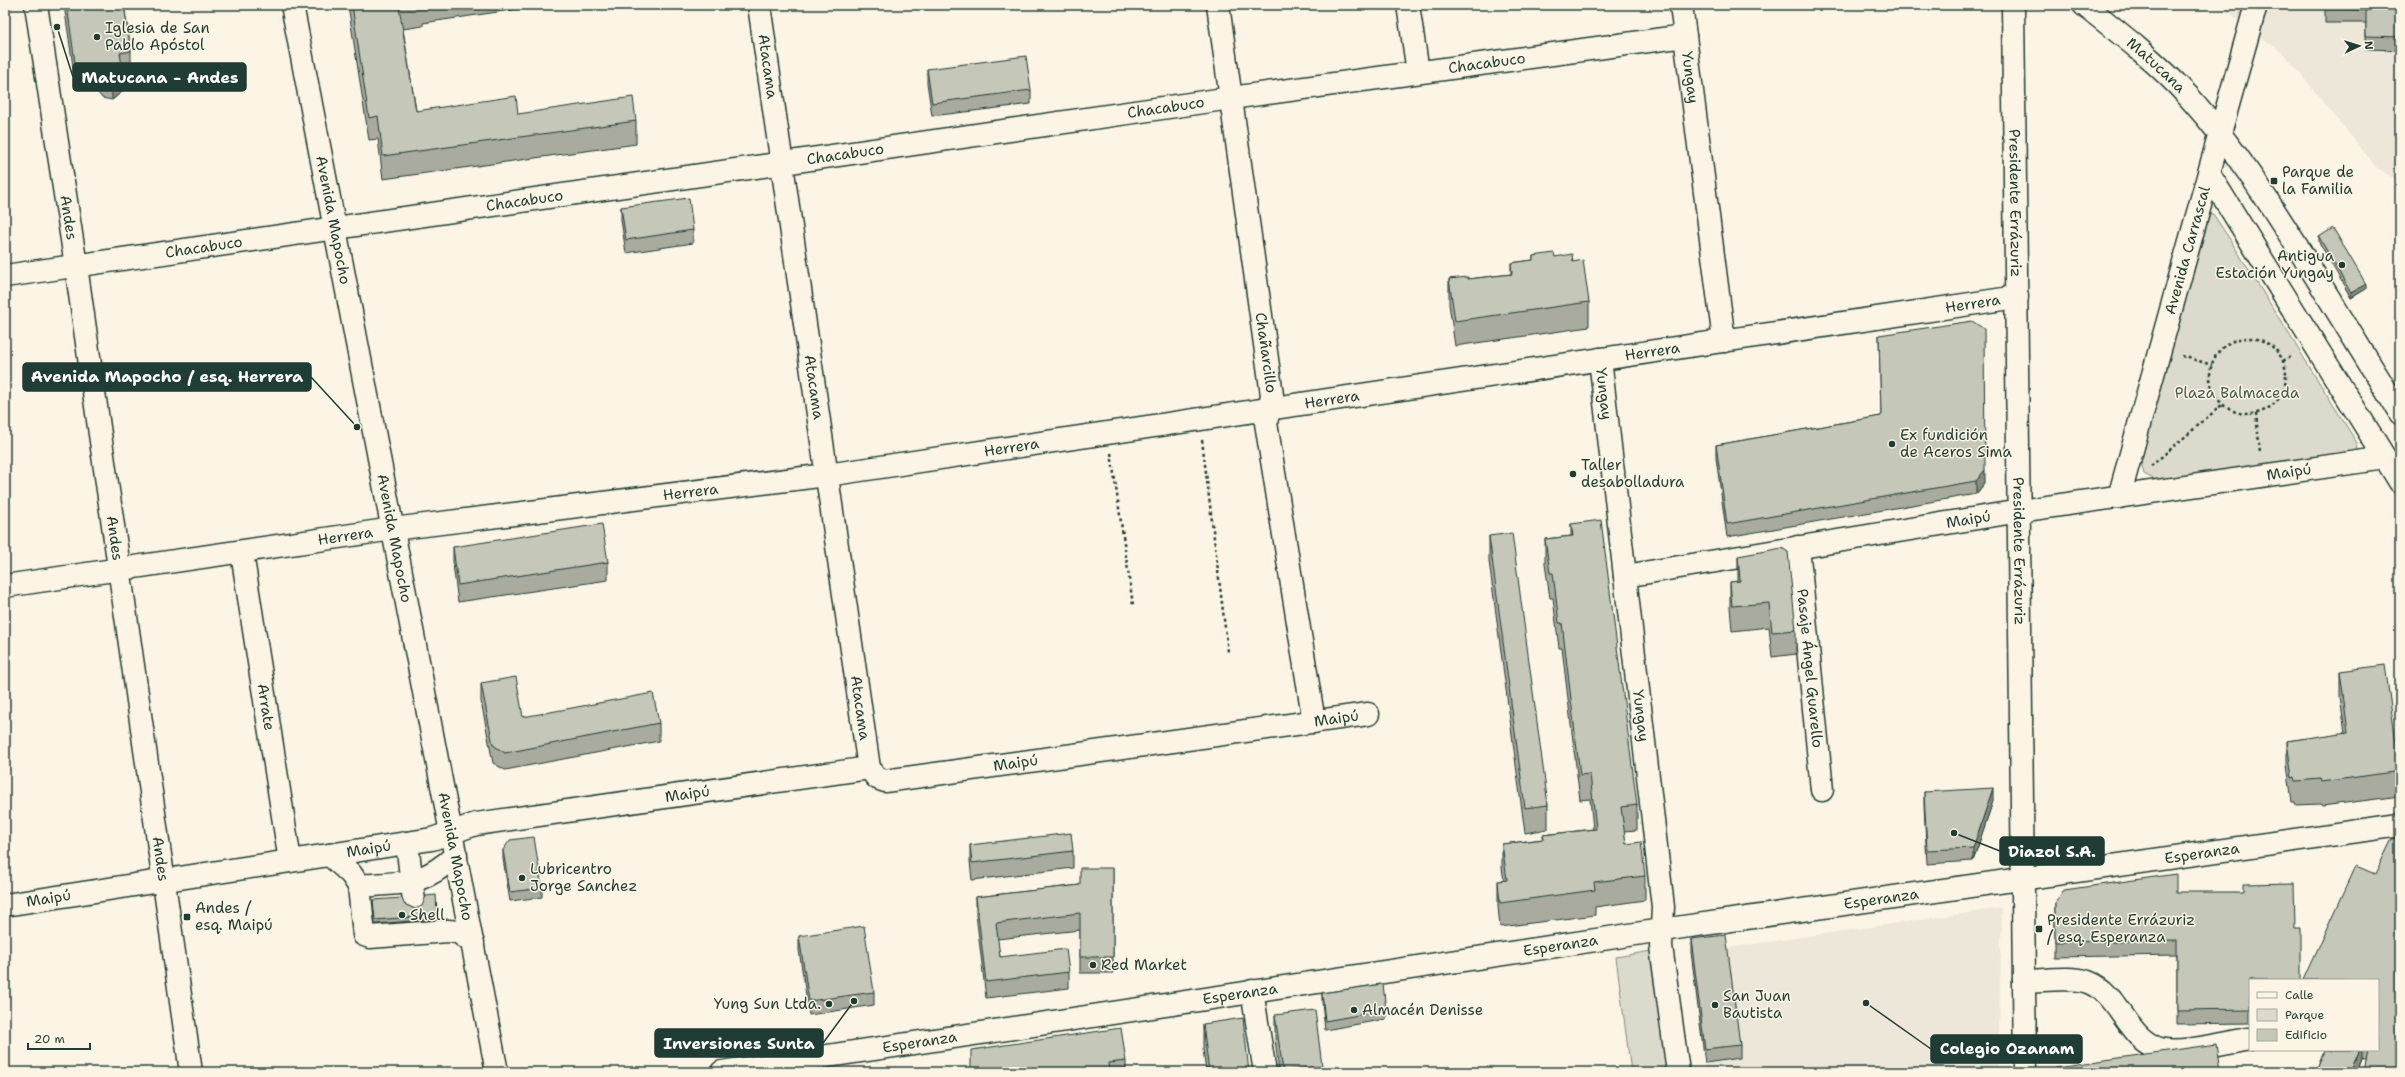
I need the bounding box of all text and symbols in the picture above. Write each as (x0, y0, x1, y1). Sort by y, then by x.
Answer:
place label: Iglesia de San Pablo Apóstol (105, 18, 210, 55)
north arrow (2339, 26, 2379, 66)
marker: Iglesia de San Pablo Apóstol (92, 32, 102, 42)
street label: Atacama (753, 33, 782, 101)
street label: Matucana (2122, 33, 2191, 98)
text: N (2361, 40, 2376, 50)
street label: Chacabuco (1447, 48, 1527, 78)
street label: Yungay (1677, 50, 1704, 105)
callout: Matucana - Andes (73, 63, 246, 91)
text: Matucana - Andes (81, 67, 239, 88)
street label: Chacabuco (1126, 92, 1206, 123)
street label: Presidente Errázuriz (2004, 129, 2026, 277)
street label: Chacabuco (805, 139, 885, 170)
street label: Avenida Mapocho (311, 154, 355, 286)
place label: Parque de la Familia (2282, 162, 2354, 199)
marker: Parque de la Familia (2269, 176, 2279, 186)
street label: Avenida Carrascal (2160, 183, 2215, 317)
street label: Chacabuco (485, 185, 564, 216)
street label: Andes (55, 194, 82, 241)
street label: Chacabuco (164, 232, 244, 263)
place label: Antigua Estación Yungay (2215, 246, 2335, 283)
marker: Antigua Estación Yungay (2337, 260, 2347, 270)
street label: Herrera (1944, 290, 2002, 318)
street label: Chañarcillo (1251, 311, 1282, 394)
street label: Herrera (1623, 337, 1682, 366)
street label: Atacama (800, 353, 829, 421)
callout: Avenida Mapocho / esq. Herrera (23, 363, 311, 391)
text: Avenida Mapocho / esq. Herrera (31, 366, 303, 387)
street label: Yungay (1591, 367, 1617, 421)
park label: Plaza Balmaceda (2175, 383, 2300, 403)
street label: Herrera (1303, 385, 1361, 413)
place label: Ex fundición de Aceros Sima (1900, 425, 2012, 462)
street label: Herrera (982, 433, 1041, 461)
marker: Ex fundición de Aceros Sima (1887, 439, 1897, 449)
place label: Taller desabolladura (1581, 455, 1685, 492)
street label: Maipú (2265, 459, 2313, 485)
marker: Taller desabolladura (1568, 469, 1578, 479)
street label: Avenida Mapocho (372, 472, 417, 604)
street label: Presidente Errázuriz (2008, 477, 2030, 625)
street label: Herrera (662, 479, 720, 505)
street label: Maipú (1945, 506, 1992, 533)
street label: Andes (102, 514, 128, 562)
street label: Herrera (316, 522, 375, 550)
street label: Pasaje Ángel Guarello (1792, 588, 1828, 749)
street label: Atacama (846, 674, 875, 742)
street label: Arrate (253, 682, 280, 732)
street label: Yungay (1628, 688, 1654, 743)
street label: Maipú (1313, 705, 1360, 731)
street label: Maipú (992, 750, 1039, 776)
street label: Maipú (664, 781, 711, 807)
street label: Avenida Mapocho (433, 790, 478, 922)
street label: Andes (148, 835, 174, 883)
street label: Maipú (345, 835, 392, 862)
callout: Diazol S.A. (2000, 837, 2104, 865)
street label: Esperanza (2163, 838, 2241, 868)
text: Diazol S.A. (2008, 841, 2096, 862)
place label: Lubricentro Jorge Sanchez (530, 859, 637, 896)
marker: Lubricentro Jorge Sanchez (517, 873, 527, 883)
street label: Esperanza (1842, 884, 1920, 914)
street label: Maipú (25, 885, 72, 912)
place label: Andes / esq. Maipú (195, 898, 273, 935)
place label: Shell (410, 905, 445, 925)
marker: Shell (397, 910, 407, 920)
place label: Presidente Errázuriz / esq. Esperanza (2047, 910, 2195, 947)
marker: Andes / esq. Maipú (182, 912, 192, 922)
marker: Presidente Errázuriz / esq. Esperanza (2034, 924, 2044, 934)
street label: Esperanza (1522, 930, 1600, 961)
place label: Red Market (1101, 955, 1187, 975)
marker: Red Market (1088, 960, 1098, 970)
street label: Esperanza (1201, 978, 1280, 1009)
legend (2249, 979, 2379, 1051)
place label: San Juan Bautista (1723, 986, 1791, 1023)
text: Calle (2285, 987, 2314, 1003)
place label: Yung Sun Ltda. (714, 994, 821, 1014)
marker: Yung Sun Ltda. (824, 999, 834, 1009)
place label: Almacén Denisse (1362, 1000, 1483, 1020)
marker: San Juan Bautista (1710, 1000, 1720, 1010)
marker: Almacén Denisse (1349, 1005, 1359, 1015)
text: Parque (2285, 1007, 2324, 1023)
scale bar (28, 1025, 90, 1051)
street label: Esperanza (881, 1027, 959, 1058)
text: Edificio (2285, 1027, 2327, 1043)
callout: Inversiones Sunta (655, 1029, 823, 1057)
text: 20 m (34, 1031, 65, 1047)
text: Inversiones Sunta (663, 1033, 815, 1054)
callout: Colegio Ozanam (1931, 1035, 2082, 1063)
text: Colegio Ozanam (1940, 1038, 2075, 1059)

